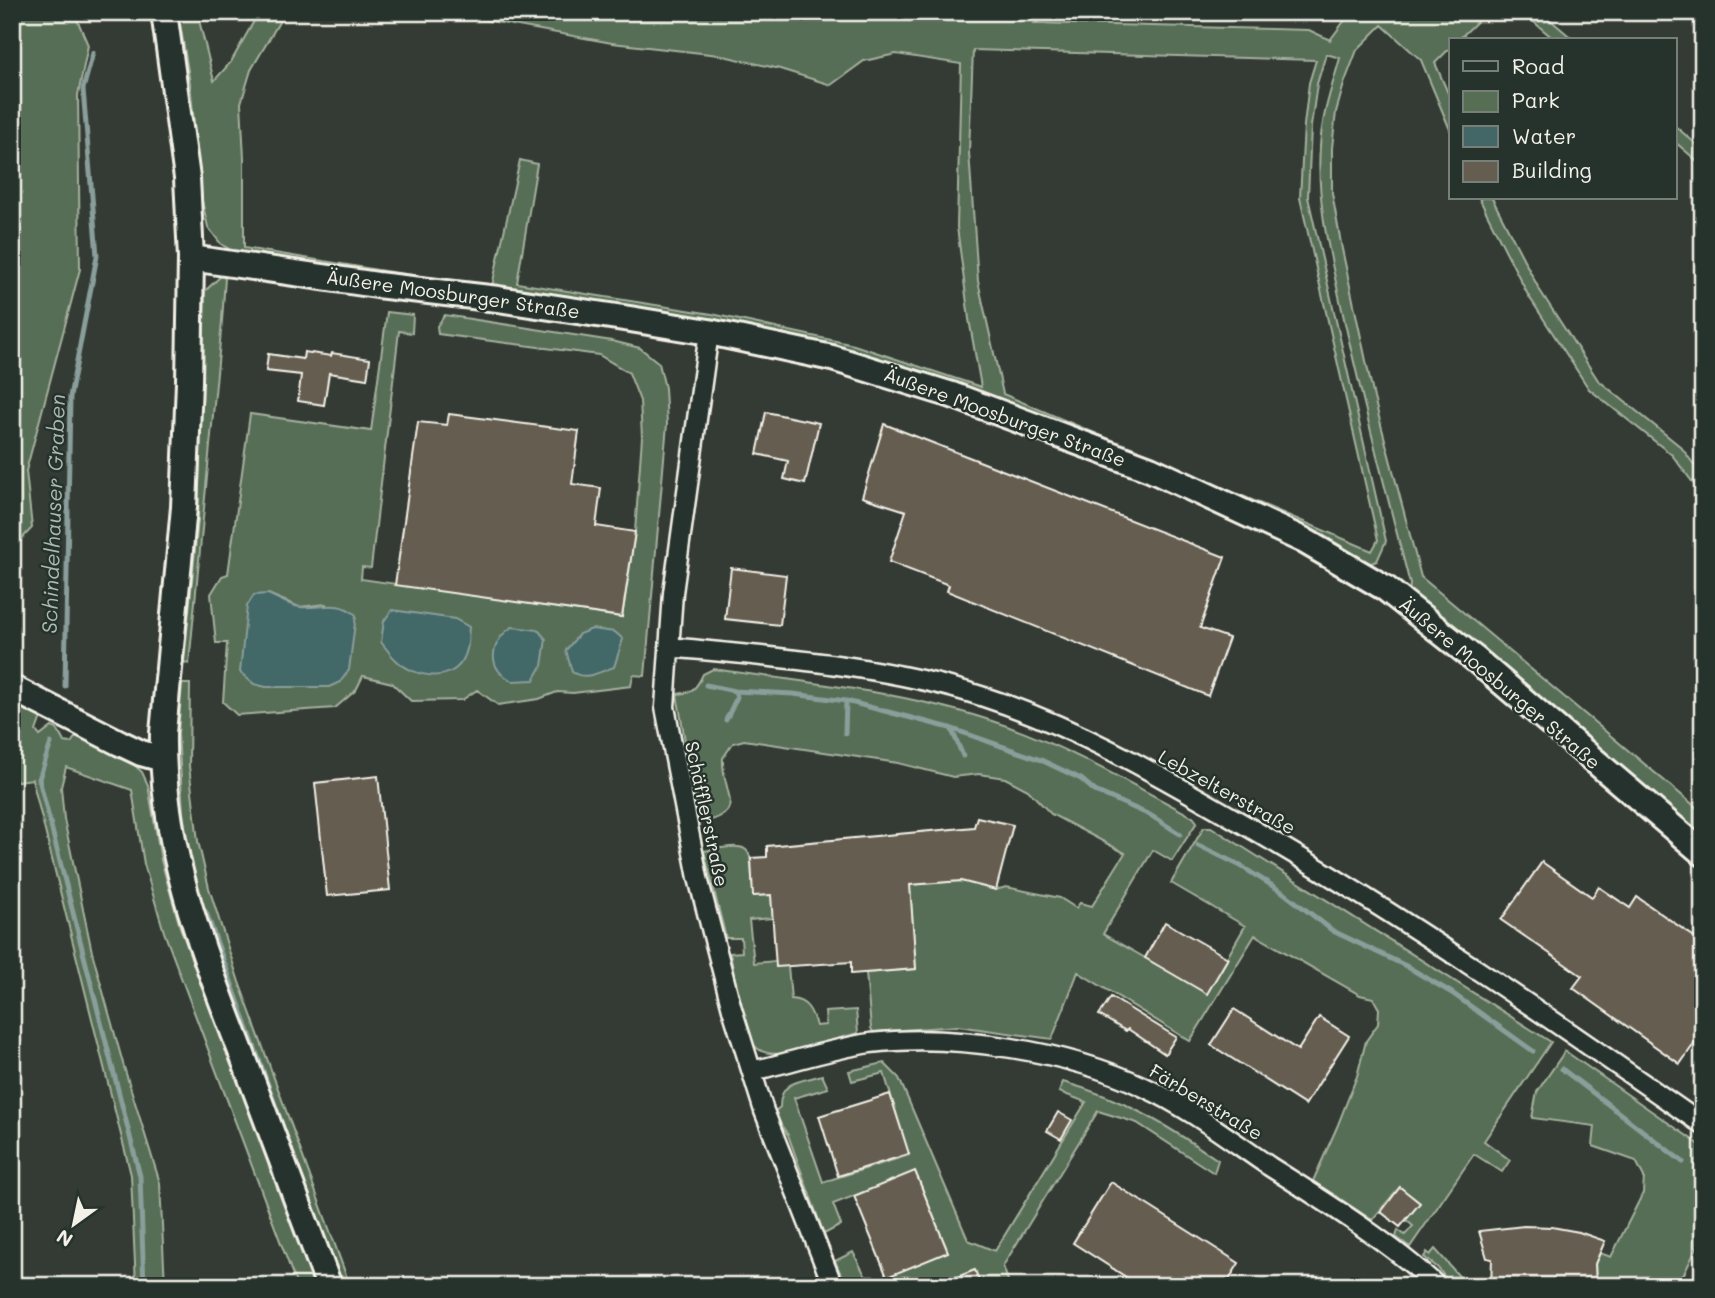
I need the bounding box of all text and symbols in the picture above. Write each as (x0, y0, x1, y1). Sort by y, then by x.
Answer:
legend (1449, 38, 1676, 200)
text: Road (1512, 52, 1564, 79)
text: Park (1512, 86, 1560, 113)
text: Water (1512, 122, 1576, 149)
text: Building (1512, 156, 1592, 183)
street label: Äußere Moosburger Straße (325, 263, 581, 324)
street label: Äußere Moosburger Straße (881, 361, 1130, 472)
water label: Schindelhauser Graben (35, 394, 70, 634)
street label: Äußere Moosburger Straße (1394, 591, 1606, 774)
street label: Schäfflerstraße (680, 739, 735, 889)
street label: Lebzelterstraße (1154, 743, 1300, 840)
street label: Färberstraße (1145, 1058, 1268, 1145)
north arrow (38, 1190, 108, 1260)
text: N (52, 1224, 77, 1253)

